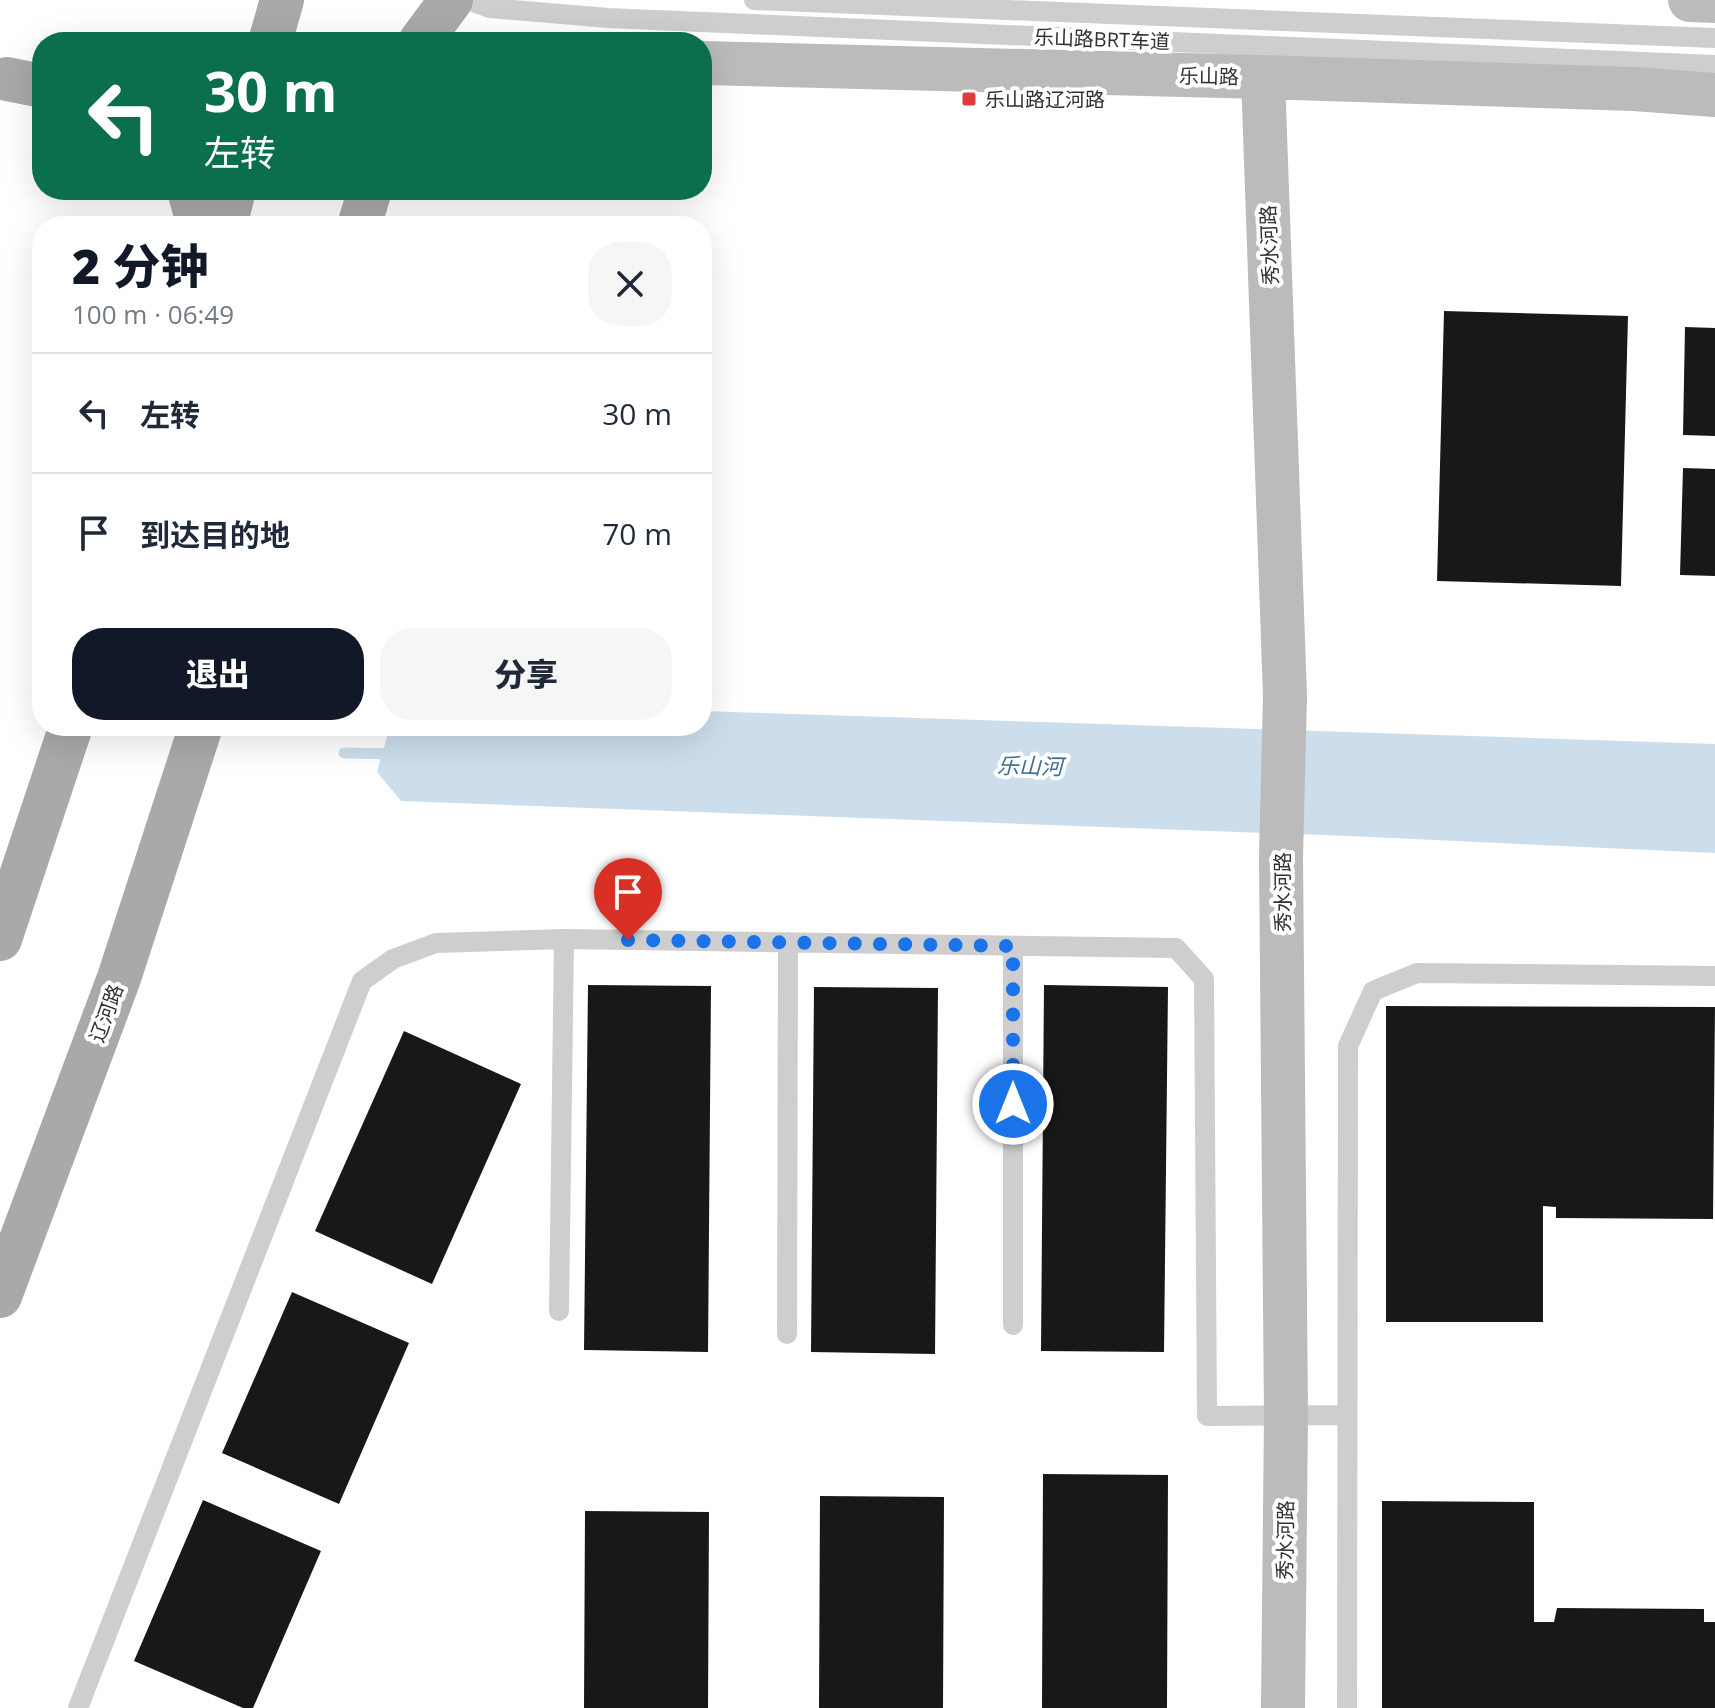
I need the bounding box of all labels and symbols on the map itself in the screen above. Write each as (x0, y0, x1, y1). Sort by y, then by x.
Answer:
street label: 乐山路BRT车道 (1033, 23, 1171, 55)
street label: 乐山路 (1179, 62, 1239, 90)
place label: 乐山路辽河路 (985, 86, 1105, 113)
marker: 乐山路辽河路 (960, 90, 978, 108)
street label: 秀水河路 (1254, 205, 1284, 285)
water label: 乐山河 (997, 749, 1067, 781)
street label: 秀水河路 (1269, 852, 1296, 932)
pin (594, 858, 662, 940)
street label: 辽河路 (83, 980, 129, 1046)
position arrow (971, 1062, 1055, 1146)
street label: 秀水河路 (1271, 1500, 1299, 1580)

